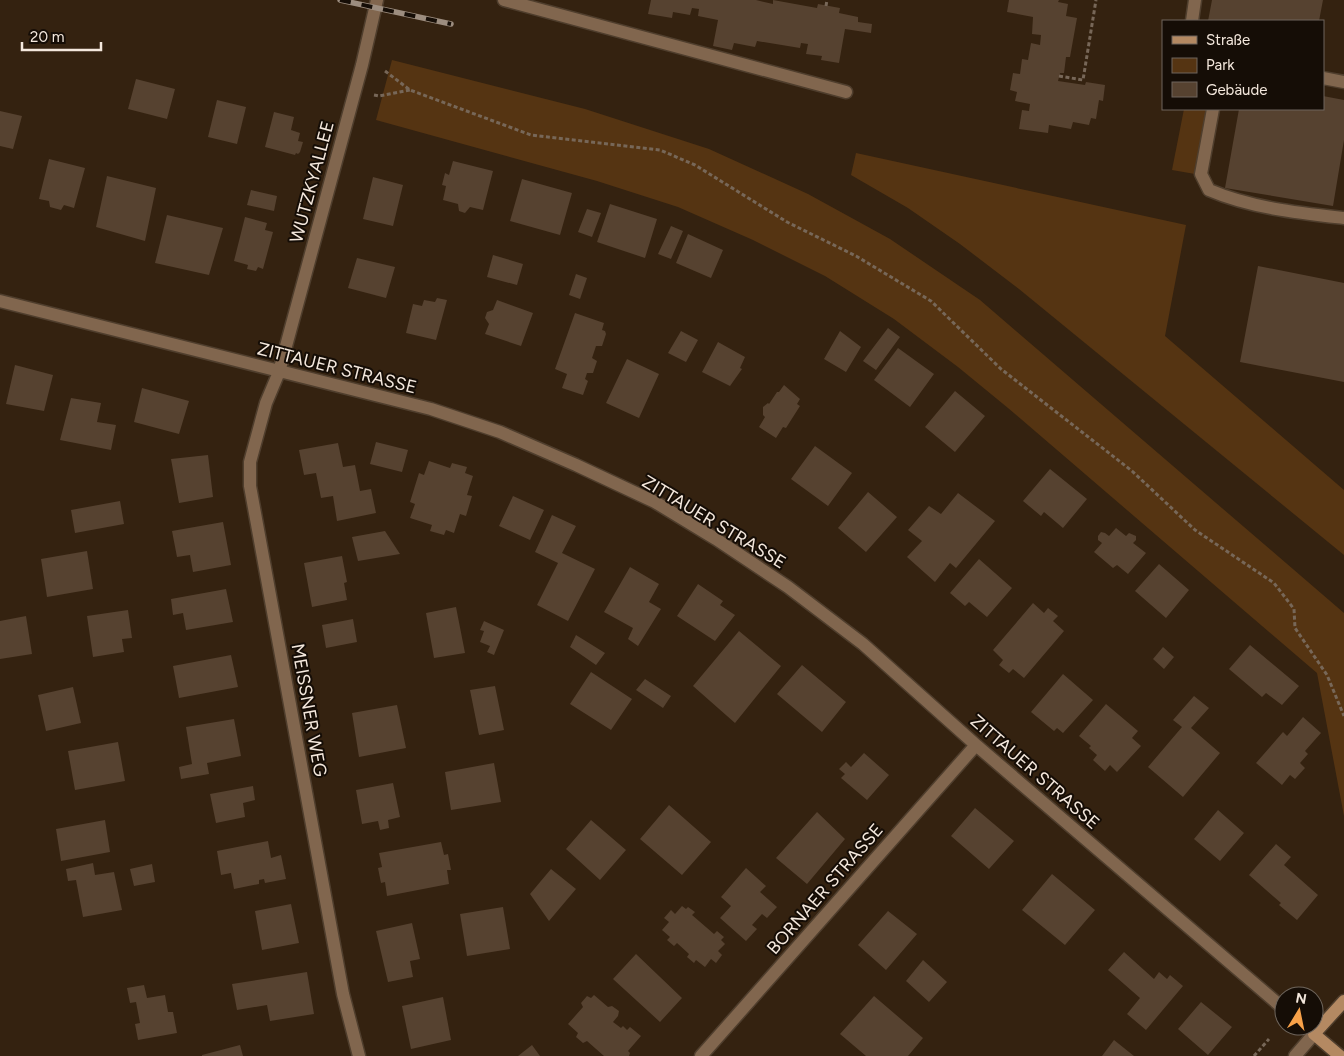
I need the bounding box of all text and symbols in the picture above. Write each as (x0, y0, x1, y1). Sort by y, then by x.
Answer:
scale bar (22, 20, 101, 52)
legend (1162, 20, 1324, 110)
text: 20 m (30, 28, 64, 46)
text: Straße (1206, 31, 1250, 49)
text: Park (1206, 56, 1235, 74)
text: Gebäude (1206, 81, 1267, 99)
street label: WUTZKYALLEE (285, 119, 339, 245)
street label: ZITTAUER STRASSE (255, 338, 419, 398)
street label: ZITTAUER STRASSE (638, 470, 790, 574)
street label: MEISSNER WEG (286, 642, 332, 779)
street label: ZITTAUER STRASSE (966, 710, 1104, 834)
street label: BORNAER STRASSE (762, 819, 888, 959)
north arrow (1274, 986, 1324, 1036)
text: N (1294, 989, 1308, 1008)

